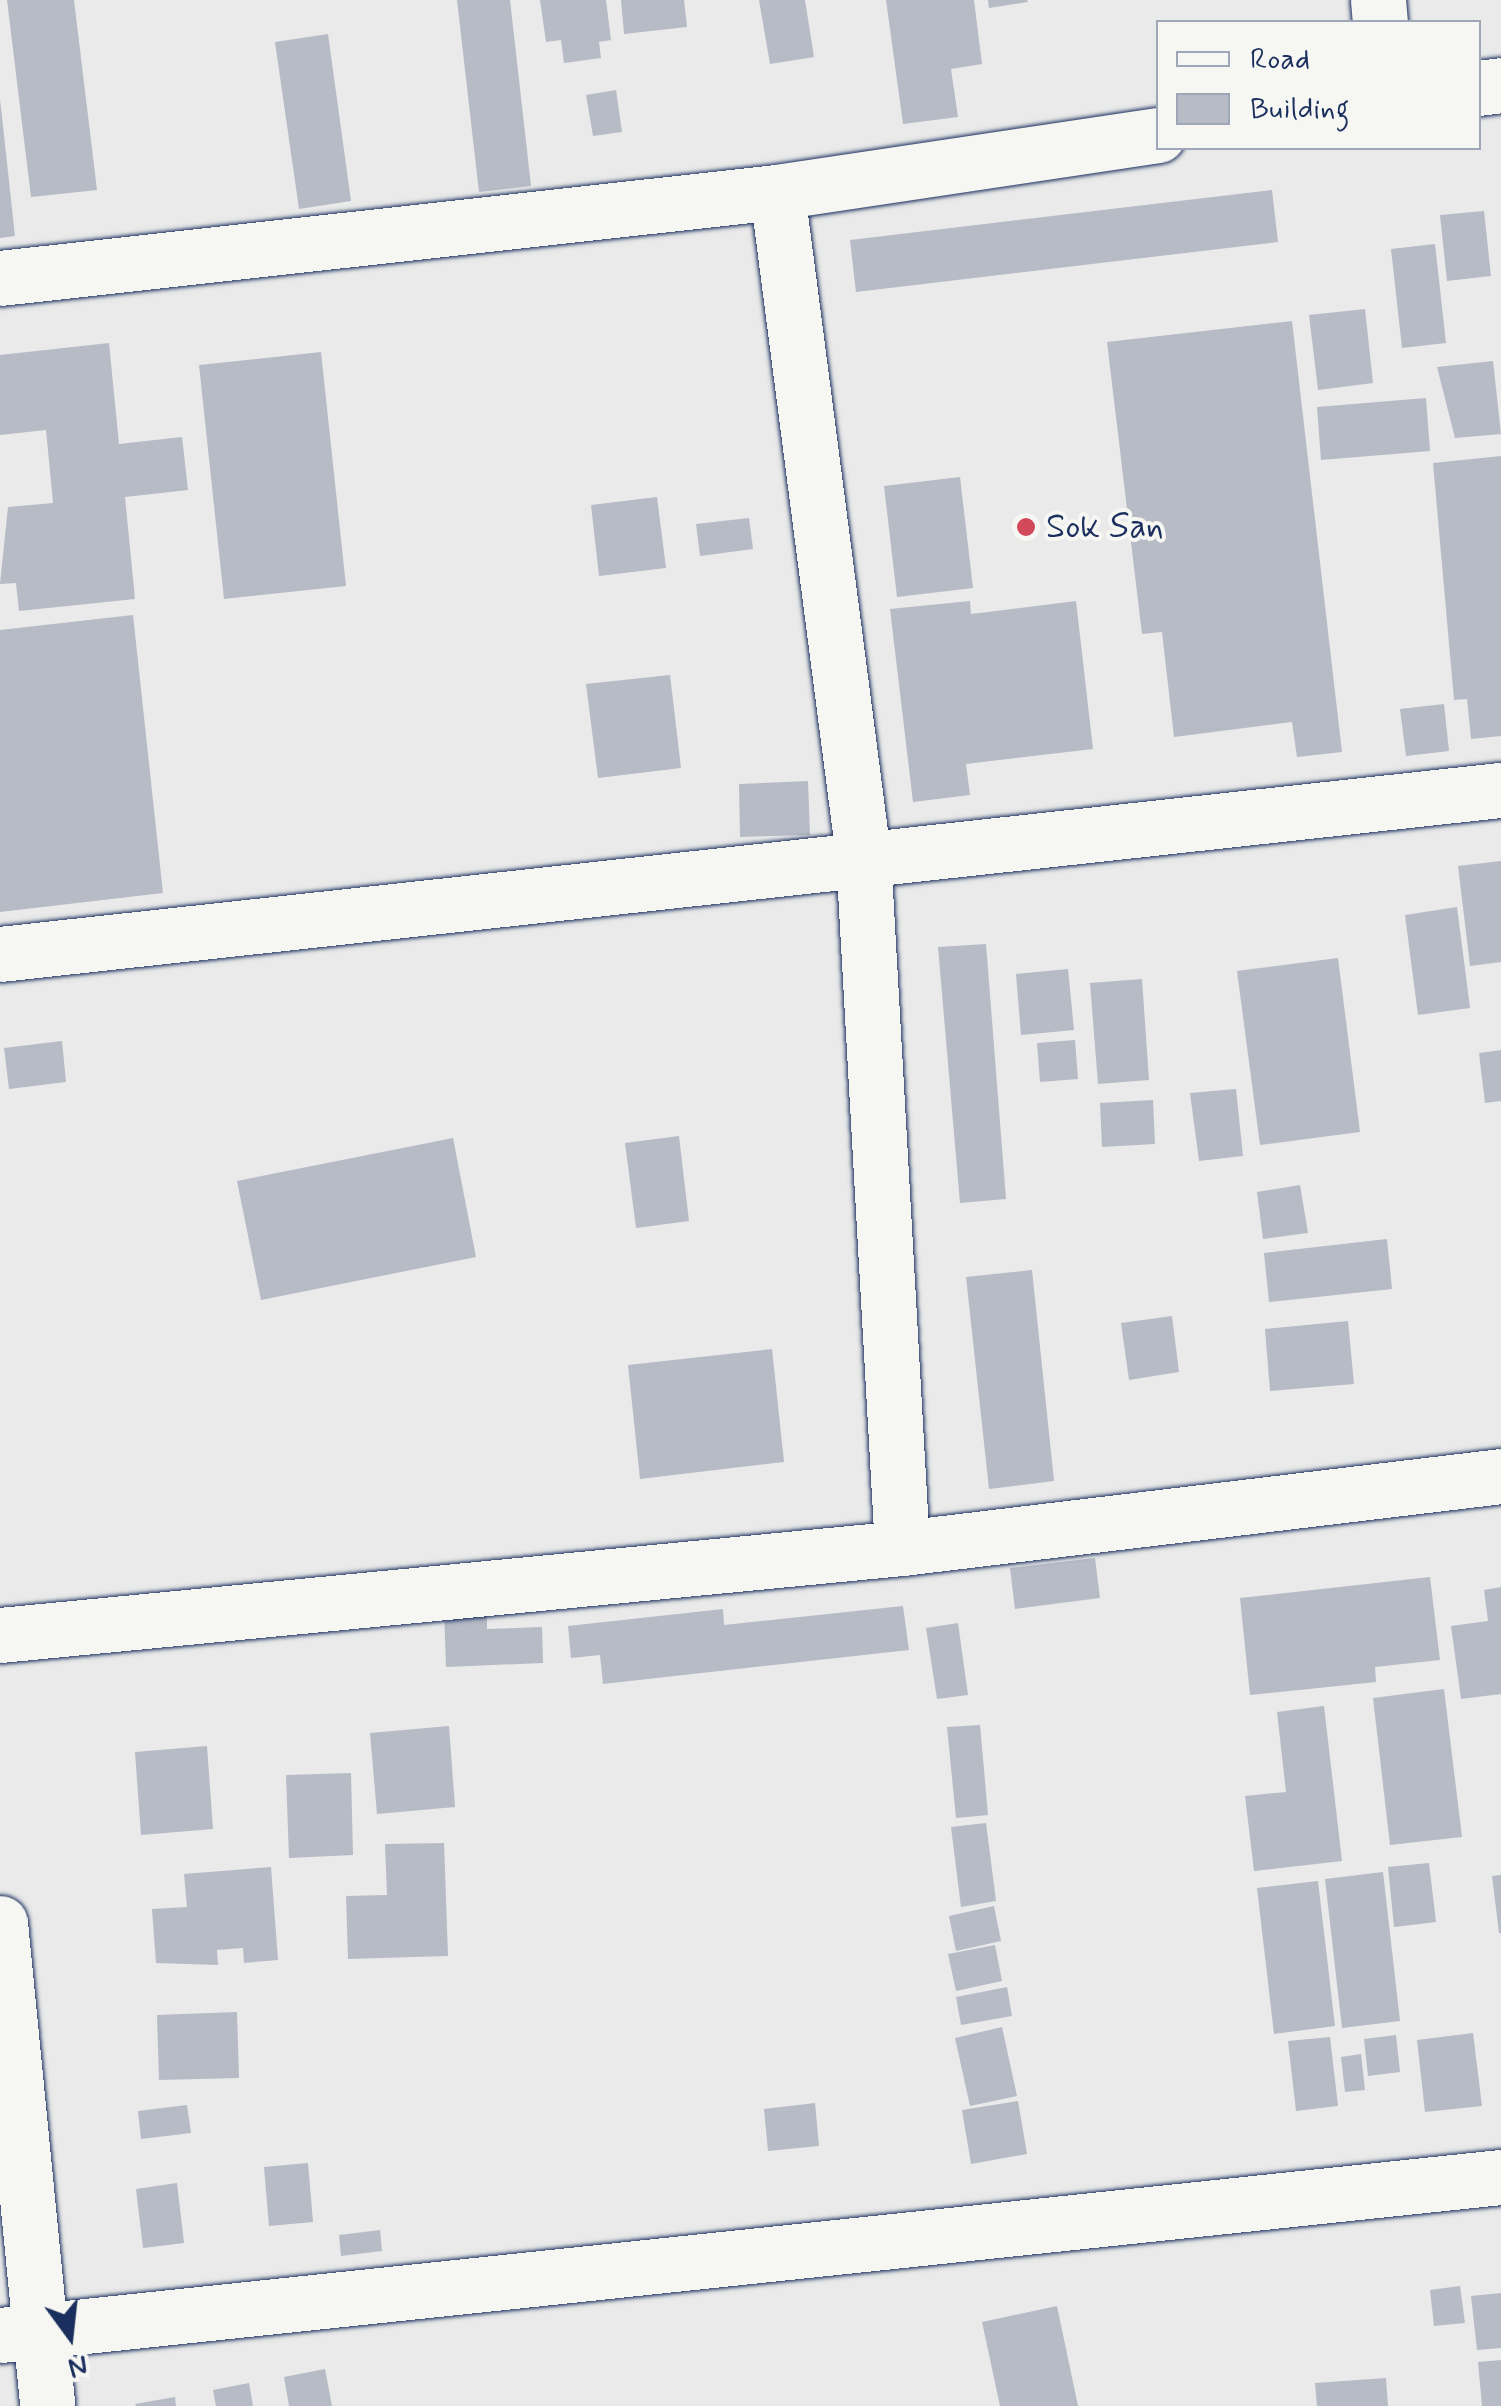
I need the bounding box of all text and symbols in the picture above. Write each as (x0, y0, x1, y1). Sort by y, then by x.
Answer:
legend (1156, 20, 1481, 150)
text: Road (1250, 40, 1310, 79)
text: Building (1250, 90, 1349, 129)
place label: Sok San (1046, 506, 1167, 548)
marker: Sok San (1015, 516, 1037, 538)
north arrow (20, 2286, 120, 2386)
text: N (64, 2345, 92, 2386)

